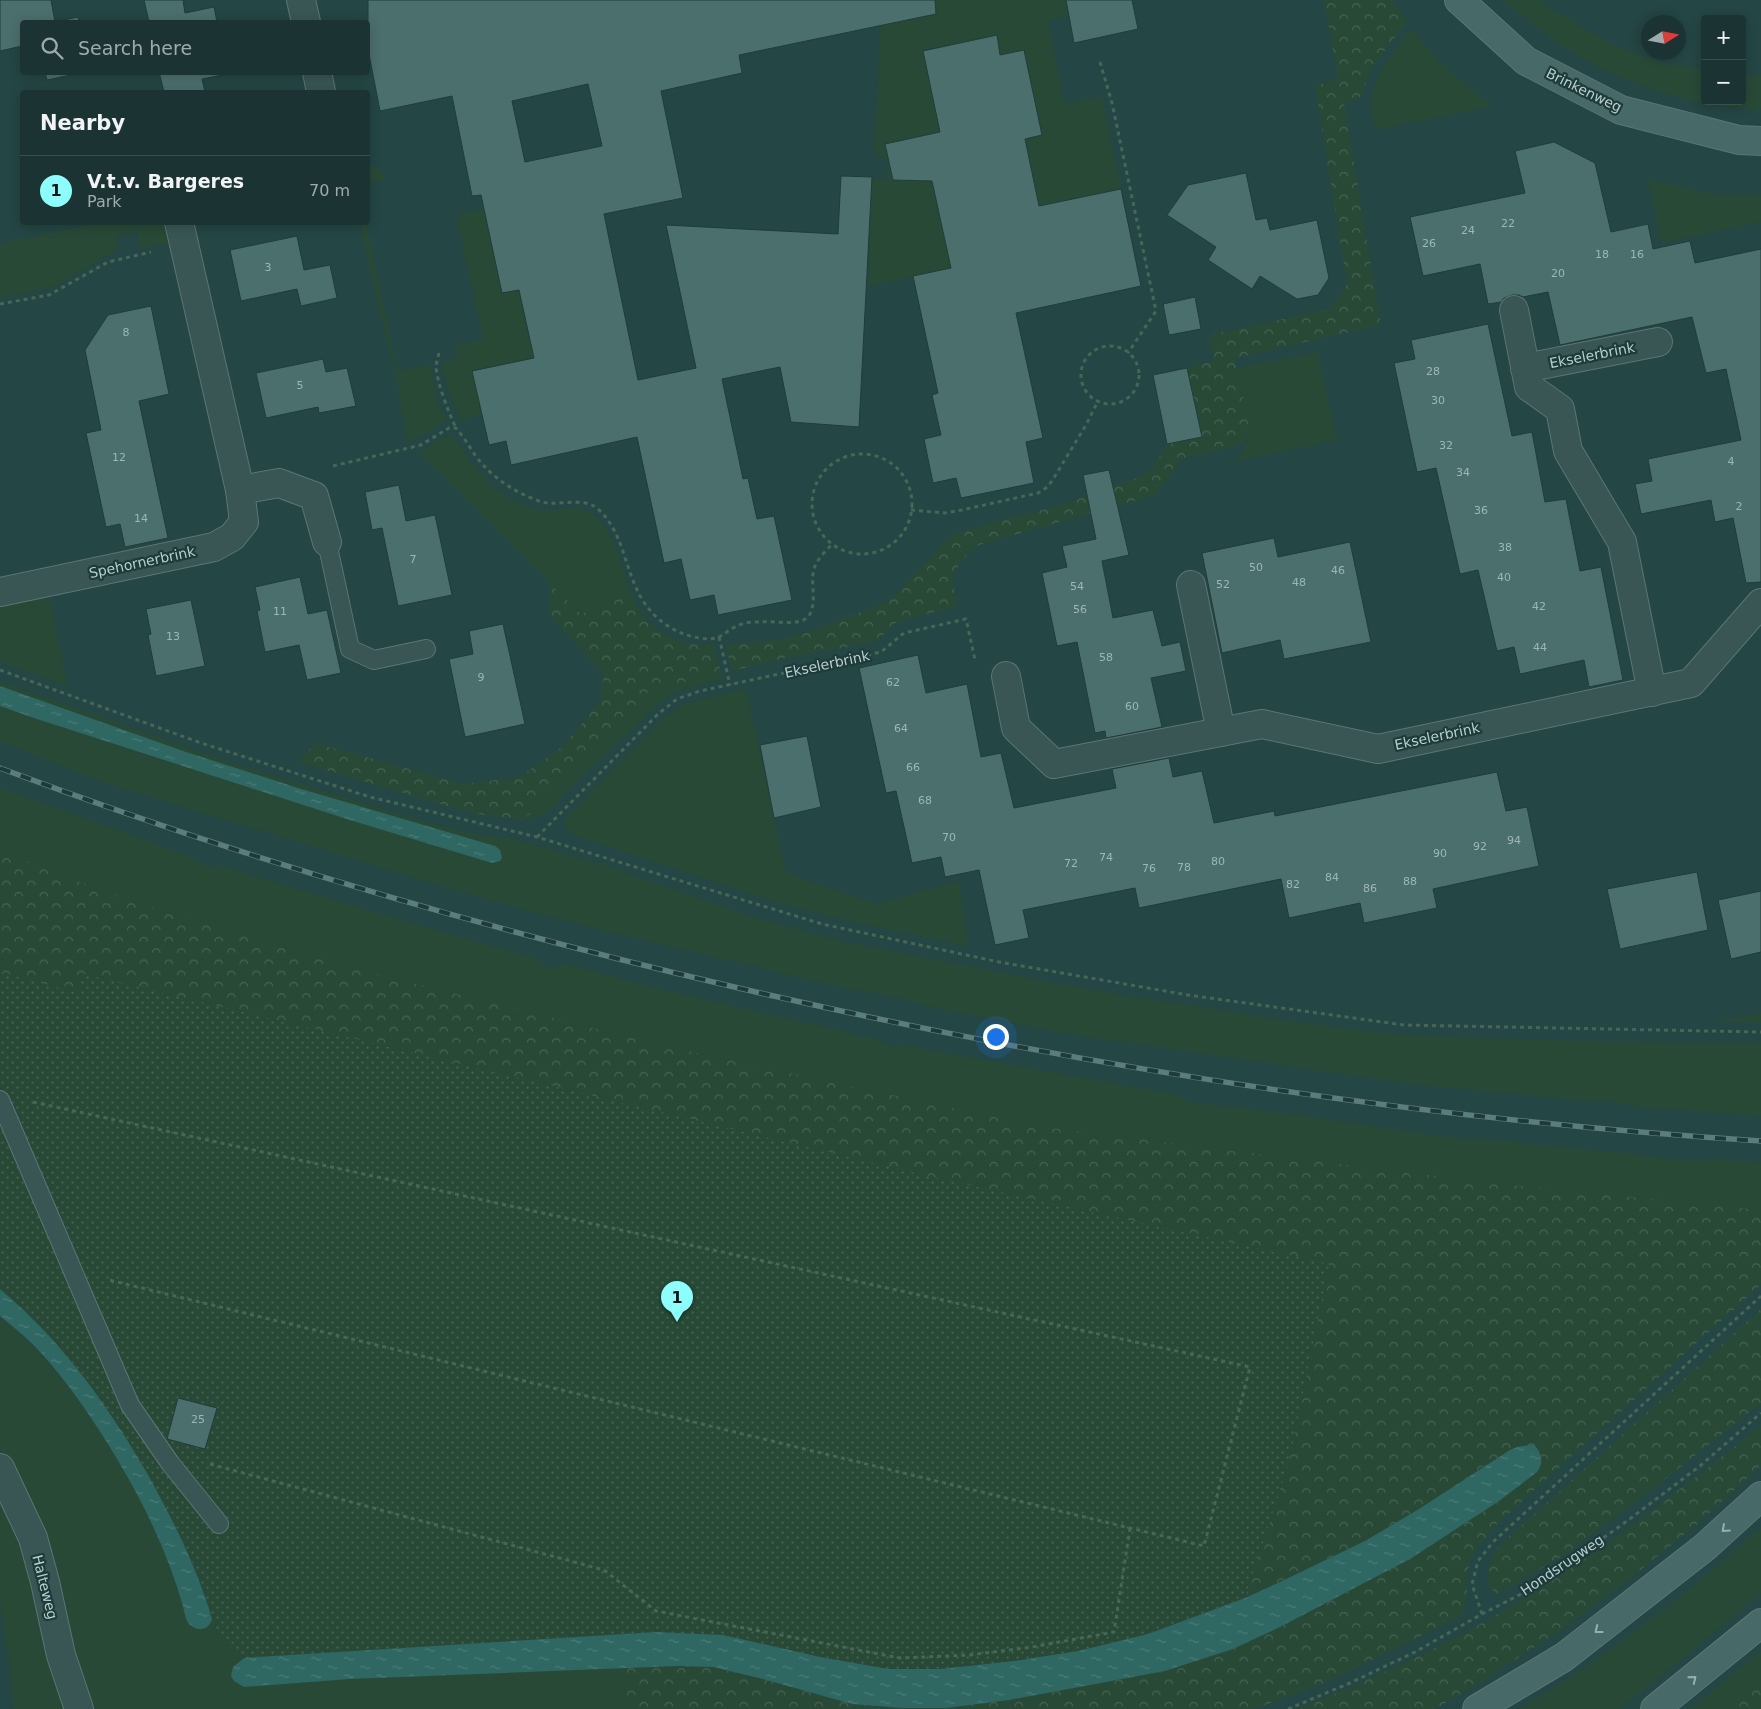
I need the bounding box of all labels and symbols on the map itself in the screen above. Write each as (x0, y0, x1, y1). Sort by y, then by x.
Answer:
north arrow (1641, 15, 1686, 60)
street label: Brinkenweg (1544, 65, 1624, 115)
house number: 22 (1501, 217, 1515, 230)
house number: 24 (1461, 224, 1475, 237)
house number: 26 (1422, 237, 1436, 250)
house number: 18 (1595, 248, 1609, 261)
house number: 16 (1630, 248, 1644, 261)
house number: 3 (265, 261, 272, 274)
house number: 20 (1551, 267, 1565, 280)
house number: 8 (123, 326, 130, 339)
street label: Ekselerbrink (1548, 339, 1637, 371)
house number: 28 (1426, 365, 1440, 378)
house number: 5 (297, 379, 304, 392)
house number: 30 (1431, 394, 1445, 407)
house number: 32 (1439, 439, 1453, 452)
house number: 12 (112, 451, 126, 464)
house number: 4 (1728, 455, 1735, 468)
house number: 34 (1456, 466, 1470, 479)
house number: 2 (1736, 500, 1743, 513)
house number: 36 (1474, 504, 1488, 517)
house number: 14 (134, 512, 148, 525)
house number: 38 (1498, 541, 1512, 554)
street label: Spehornerbrink (87, 543, 197, 581)
house number: 7 (410, 553, 417, 566)
house number: 50 (1249, 561, 1263, 574)
house number: 46 (1331, 564, 1345, 577)
house number: 40 (1497, 571, 1511, 584)
house number: 48 (1292, 576, 1306, 589)
house number: 52 (1216, 578, 1230, 591)
house number: 54 (1070, 580, 1084, 593)
house number: 42 (1532, 600, 1546, 613)
house number: 56 (1073, 603, 1087, 616)
house number: 11 (273, 605, 287, 618)
house number: 13 (166, 630, 180, 643)
house number: 44 (1533, 641, 1547, 654)
street label: Ekselerbrink (783, 647, 872, 681)
house number: 58 (1099, 651, 1113, 664)
house number: 9 (478, 671, 485, 684)
house number: 62 (886, 676, 900, 689)
house number: 60 (1125, 700, 1139, 713)
street label: Ekselerbrink (1393, 719, 1482, 753)
house number: 64 (894, 722, 908, 735)
house number: 66 (906, 761, 920, 774)
house number: 68 (918, 794, 932, 807)
house number: 70 (942, 831, 956, 844)
house number: 94 (1507, 834, 1521, 847)
house number: 92 (1473, 840, 1487, 853)
house number: 90 (1433, 847, 1447, 860)
house number: 74 (1099, 851, 1113, 864)
house number: 80 (1211, 855, 1225, 868)
house number: 72 (1064, 857, 1078, 870)
house number: 78 (1177, 861, 1191, 874)
house number: 76 (1142, 862, 1156, 875)
house number: 84 (1325, 871, 1339, 884)
house number: 88 (1403, 875, 1417, 888)
house number: 82 (1286, 878, 1300, 891)
house number: 86 (1363, 882, 1377, 895)
your location (983, 1024, 1009, 1050)
pin: 1 (661, 1281, 693, 1322)
house number: 25 (191, 1413, 205, 1426)
one-way arrow (1722, 1523, 1731, 1532)
street label: Hondsrugweg (1517, 1531, 1607, 1599)
street label: Halteweg (29, 1553, 61, 1621)
one-way arrow (1595, 1625, 1604, 1633)
one-way arrow (1688, 1675, 1697, 1684)

